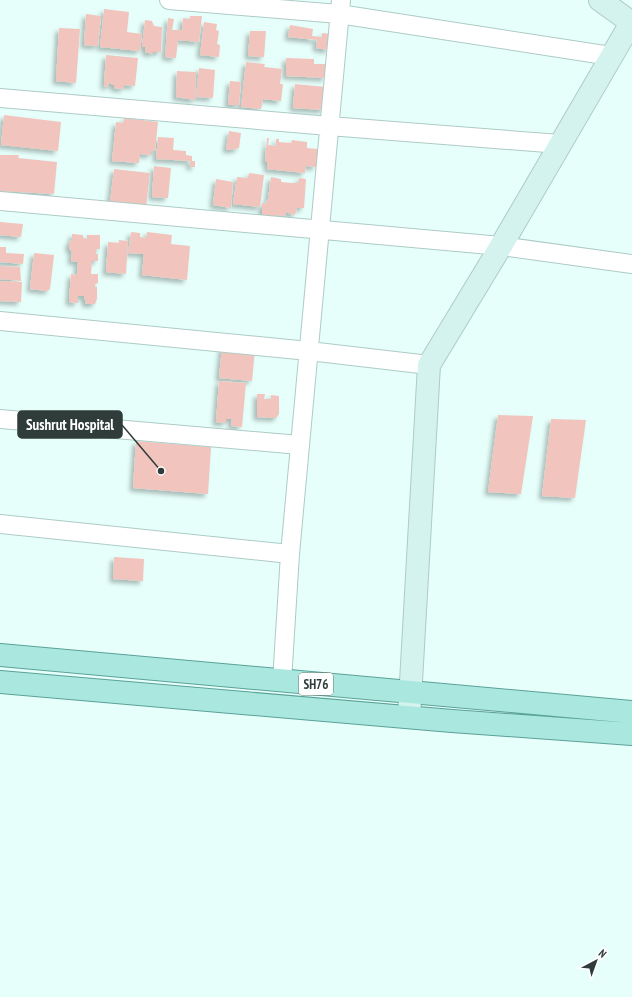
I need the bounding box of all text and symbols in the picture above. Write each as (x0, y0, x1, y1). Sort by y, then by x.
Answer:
callout: Sushrut Hospital (18, 411, 122, 438)
text: Sushrut Hospital (26, 415, 114, 434)
road number: SH76 (299, 673, 333, 695)
north arrow (576, 941, 616, 981)
text: N (596, 946, 609, 961)

